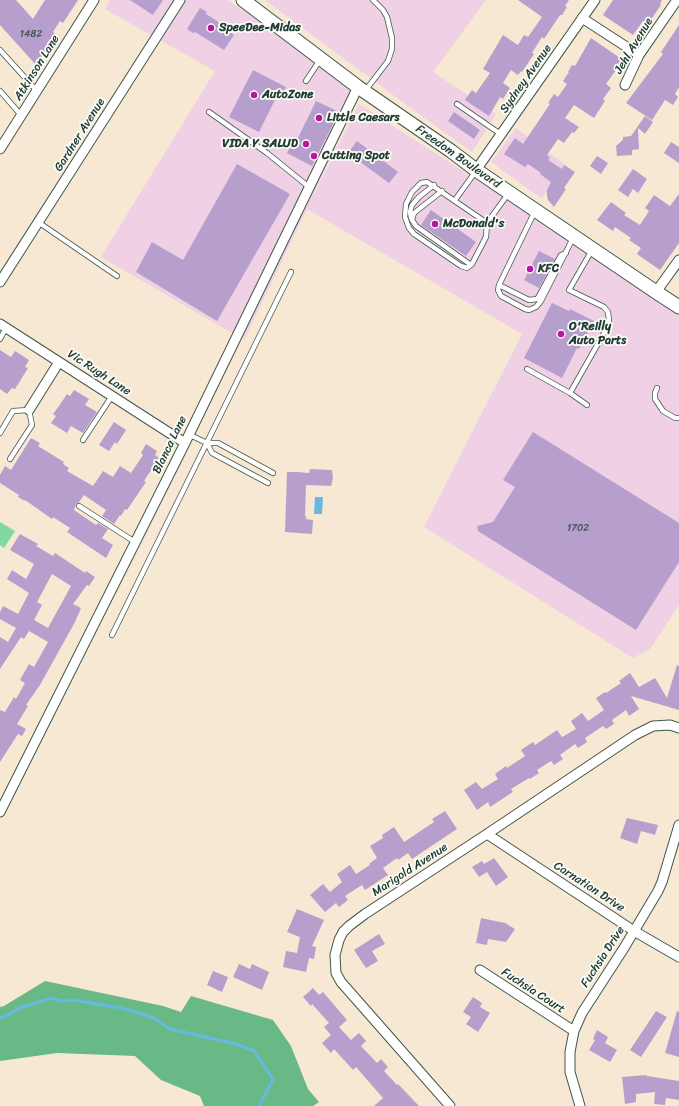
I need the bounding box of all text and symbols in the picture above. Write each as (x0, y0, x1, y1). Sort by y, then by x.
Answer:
street label: Jehl Avenue (612, 15, 656, 77)
place label: SpeeDee-Midas (219, 21, 301, 35)
marker: SpeeDee-Midas (206, 23, 216, 33)
house number: 1482 (20, 28, 42, 40)
street label: Atkinson Lane (11, 32, 63, 104)
street label: Sydney Avenue (497, 42, 555, 116)
place label: AutoZone (262, 88, 313, 102)
marker: AutoZone (249, 90, 259, 100)
street label: Gardner Avenue (52, 96, 108, 174)
place label: Little Caesars (327, 111, 400, 125)
marker: Little Caesars (314, 113, 324, 123)
street label: Freedom Boulevard (413, 122, 503, 192)
place label: VIDA Y SALUD (222, 137, 298, 151)
marker: VIDA Y SALUD (301, 139, 311, 149)
place label: Cutting Spot (322, 149, 390, 163)
marker: Cutting Spot (309, 151, 319, 161)
place label: McDonald's (443, 217, 504, 231)
marker: McDonald's (430, 219, 440, 229)
place label: KFC (538, 262, 559, 276)
marker: KFC (525, 264, 535, 274)
place label: O'Reilly Auto Parts (569, 320, 626, 348)
marker: O'Reilly Auto Parts (556, 329, 566, 339)
street label: Vic Rugh Lane (64, 347, 134, 399)
street label: Blanca Lane (150, 414, 190, 476)
house number: 1702 (567, 522, 589, 534)
street label: Marigold Avenue (370, 840, 450, 900)
street label: Carnation Drive (551, 859, 627, 915)
street label: Fuchsia Drive (578, 924, 628, 990)
street label: Fuchsia Court (499, 965, 567, 1017)

